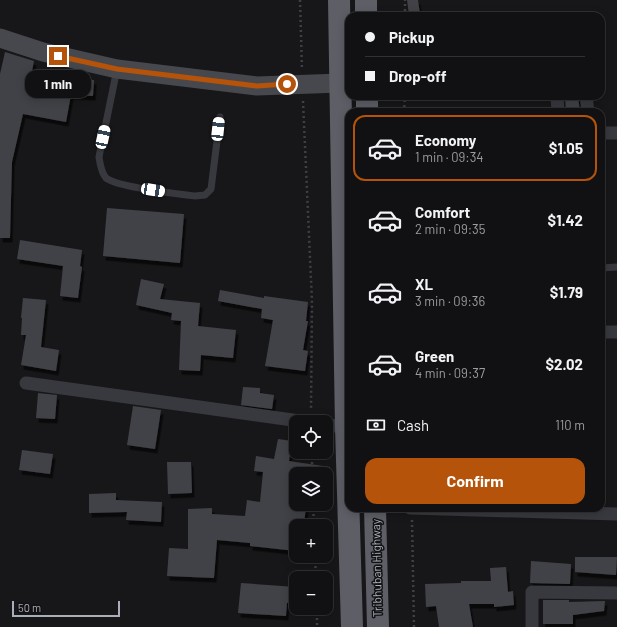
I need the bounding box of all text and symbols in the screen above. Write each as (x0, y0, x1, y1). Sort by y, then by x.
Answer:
text: Pickup (389, 28, 435, 46)
route end (49, 47, 67, 65)
text: Drop-off (389, 67, 447, 85)
callout: 1 min (25, 70, 91, 98)
route start (278, 75, 296, 93)
text: 1 min (44, 76, 72, 92)
car (211, 116, 225, 142)
car (95, 124, 111, 150)
icon: car (367, 130, 403, 166)
text: Economy (415, 131, 476, 149)
text: $1.05 (549, 139, 583, 157)
text: 1 min · 09:34 (415, 149, 484, 165)
car (140, 182, 166, 198)
icon: car (367, 202, 403, 238)
text: Comfort (415, 203, 470, 221)
text: $1.42 (548, 211, 583, 229)
text: 2 min · 09:35 (415, 221, 485, 237)
icon: car (367, 274, 403, 310)
text: XL (415, 275, 433, 293)
text: $1.79 (550, 283, 583, 301)
text: 3 min · 09:36 (415, 293, 485, 309)
icon: car (367, 346, 403, 382)
text: Green (415, 347, 454, 365)
text: $2.02 (545, 355, 583, 373)
text: 4 min · 09:37 (415, 365, 485, 381)
icon: cash (365, 414, 387, 436)
map controls (289, 415, 333, 615)
button: locate (289, 415, 333, 459)
text: Cash (397, 416, 429, 434)
text: 110 m (555, 417, 585, 433)
button: Confirm (365, 458, 585, 504)
button: layers (289, 467, 333, 511)
street label: Tribhuban Highway (368, 518, 384, 617)
button: + (289, 519, 333, 563)
button: − (289, 571, 333, 615)
scale bar (12, 599, 120, 618)
text: 50 m (18, 601, 41, 614)

